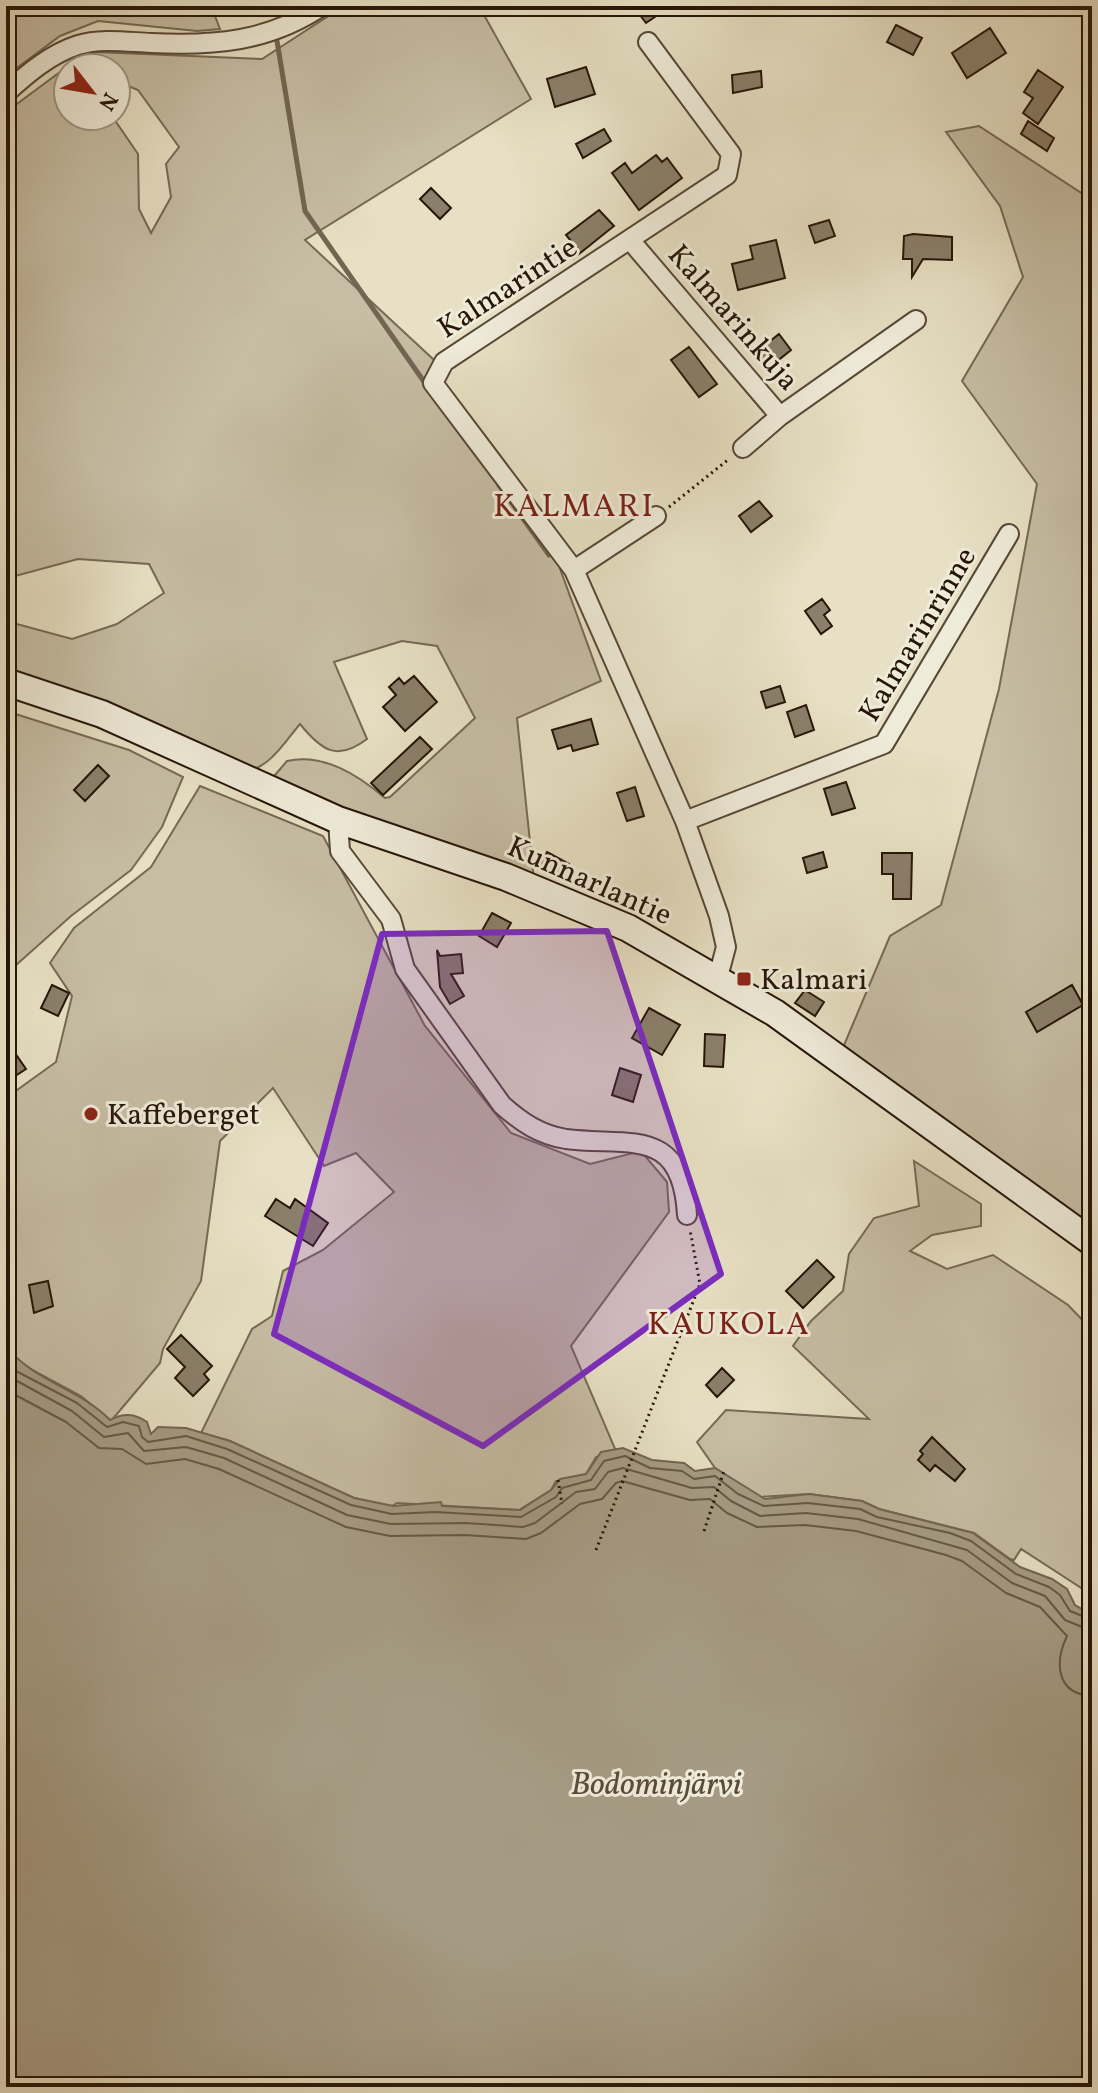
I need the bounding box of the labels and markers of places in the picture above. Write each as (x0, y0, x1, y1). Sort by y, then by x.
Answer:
place label: Kalmari (760, 960, 867, 1002)
marker: Kalmari (735, 970, 753, 988)
place label: Kaffeberget (107, 1095, 260, 1137)
marker: Kaffeberget (82, 1105, 100, 1123)

